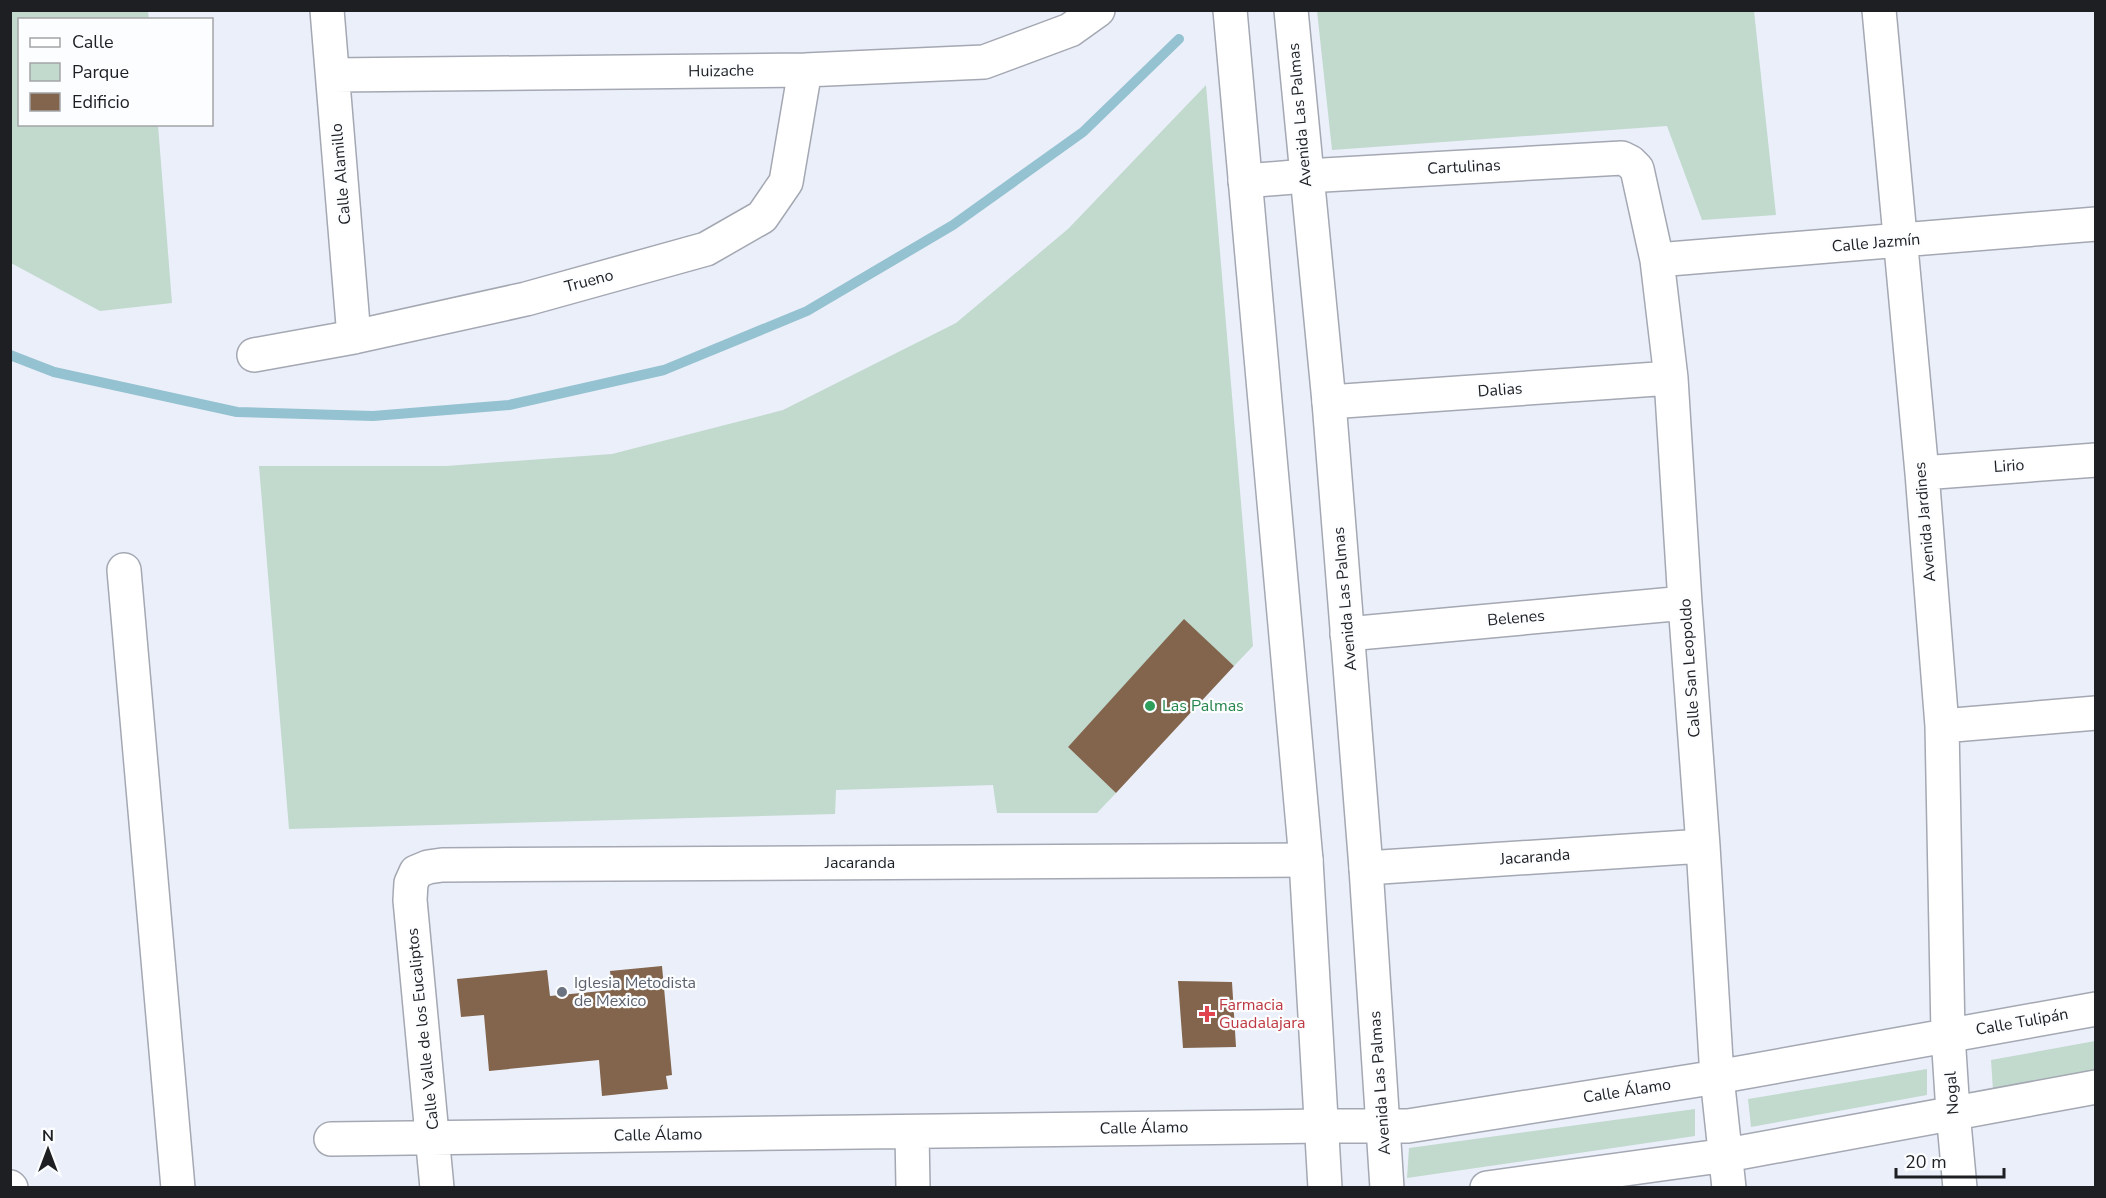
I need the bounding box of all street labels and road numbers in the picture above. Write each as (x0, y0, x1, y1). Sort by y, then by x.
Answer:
street label: Avenida Las Palmas (1283, 42, 1317, 188)
street label: Huizache (688, 59, 754, 83)
street label: Calle Alamillo (326, 122, 356, 226)
street label: Cartulinas (1427, 154, 1501, 180)
street label: Calle Jazmín (1831, 228, 1921, 258)
street label: Trueno (562, 264, 616, 298)
street label: Dalias (1477, 377, 1523, 403)
street label: Lirio (1993, 454, 2025, 478)
street label: Avenida Jardines (1909, 461, 1941, 583)
street label: Avenida Las Palmas (1328, 526, 1362, 672)
street label: Calle San Leopoldo (1674, 597, 1706, 738)
street label: Belenes (1486, 605, 1546, 631)
street label: Jacaranda (1498, 844, 1571, 871)
street label: Jacaranda (824, 852, 895, 874)
street label: Calle Valle de los Eucaliptos (401, 927, 445, 1131)
street label: Calle Tulipán (1974, 1003, 2070, 1041)
street label: Avenida Las Palmas (1364, 1010, 1396, 1156)
street label: Nogal (1939, 1070, 1964, 1115)
street label: Calle Álamo (1582, 1073, 1673, 1109)
street label: Calle Álamo (1100, 1116, 1189, 1140)
street label: Calle Álamo (614, 1123, 703, 1147)

